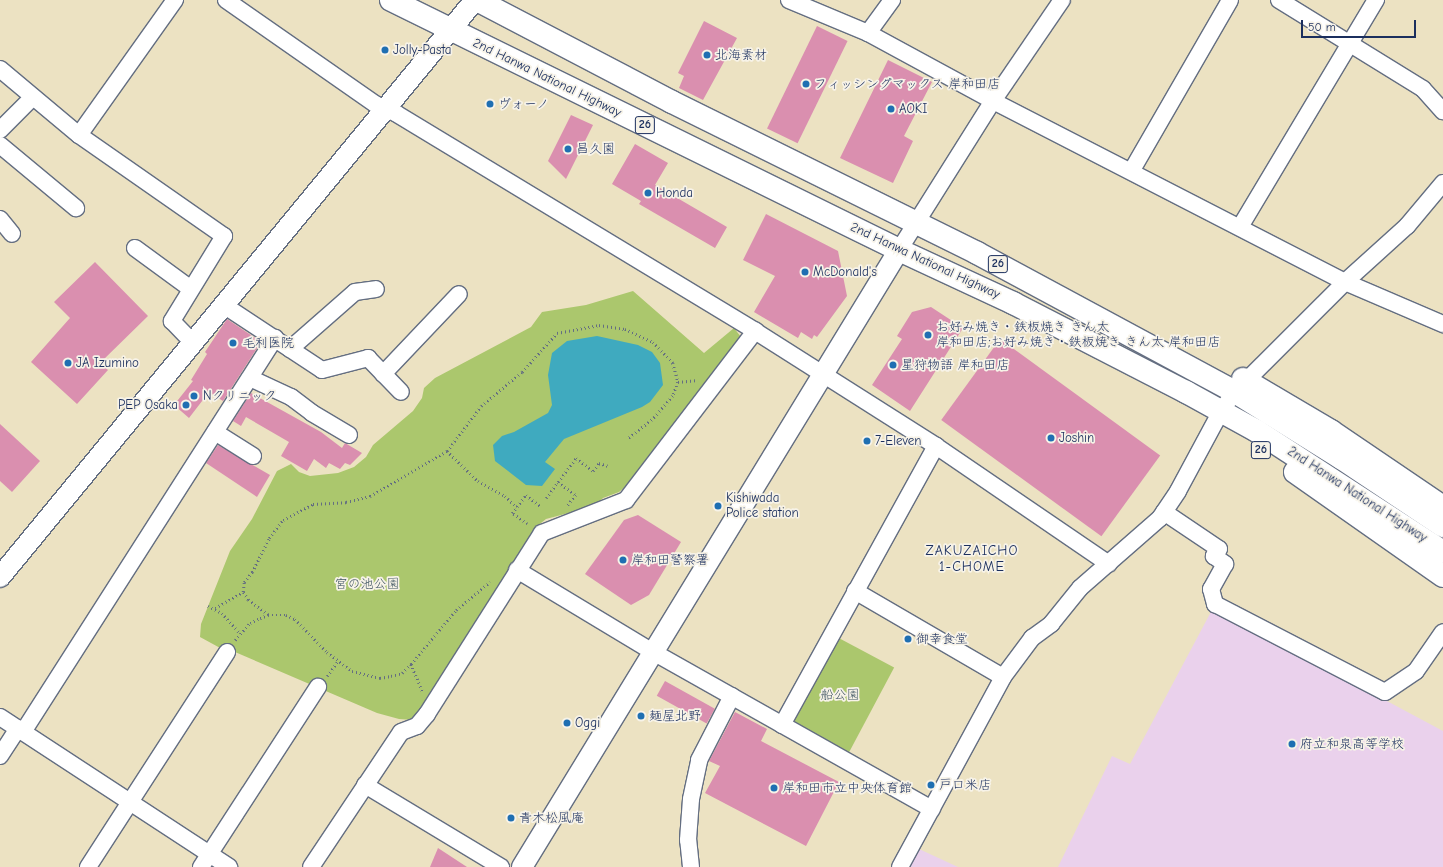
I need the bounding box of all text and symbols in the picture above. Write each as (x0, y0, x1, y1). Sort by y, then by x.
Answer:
scale bar (1303, 12, 1418, 38)
text: 50 m (1308, 20, 1336, 34)
street label: 2nd Hanwa National Highway (470, 35, 624, 121)
place label: Jolly-Pasta (393, 42, 451, 58)
marker: Jolly-Pasta (380, 45, 390, 55)
place label: 北海素材 (715, 47, 767, 63)
marker: 北海素材 (702, 50, 712, 60)
place label: フィッシングマックス 岸和田店 (814, 76, 1000, 92)
marker: フィッシングマックス 岸和田店 (801, 79, 811, 89)
place label: ヴォーノ (498, 96, 550, 112)
marker: ヴォーノ (485, 99, 495, 109)
place label: AOKI (899, 101, 927, 117)
marker: AOKI (886, 104, 896, 114)
road number: 26 (634, 115, 656, 135)
place label: 昌久園 (576, 141, 615, 157)
marker: 昌久園 (563, 144, 573, 154)
place label: Honda (656, 185, 693, 201)
marker: Honda (643, 188, 653, 198)
street label: 2nd Hanwa National Highway (848, 219, 1002, 303)
road number: 26 (987, 254, 1009, 274)
place label: McDonald's (813, 264, 877, 280)
marker: McDonald's (800, 267, 810, 277)
place label: お好み焼き・鉄板焼き きん太 岸和田店;お好み焼き・鉄板焼き きん太 岸和田店 (936, 320, 1220, 351)
marker: お好み焼き・鉄板焼き きん太 岸和田店;お好み焼き・鉄板焼き きん太 岸和田店 (923, 330, 933, 340)
place label: 毛利医院 (242, 335, 294, 351)
marker: 毛利医院 (227, 337, 239, 349)
place label: JA Izumino (76, 355, 139, 371)
place label: 星狩物語 岸和田店 (901, 357, 1009, 373)
marker: JA Izumino (63, 358, 73, 368)
marker: 星狩物語 岸和田店 (888, 360, 898, 370)
place label: Nクリニック (203, 388, 277, 404)
marker: Nクリニック (188, 390, 200, 402)
place label: PEP Osaka (118, 397, 178, 413)
marker: PEP Osaka (181, 400, 191, 410)
place label: Joshin (1059, 430, 1094, 446)
place label: 7-Eleven (875, 433, 921, 449)
marker: Joshin (1046, 433, 1056, 443)
marker: 7-Eleven (862, 436, 872, 446)
road number: 26 (1250, 440, 1272, 460)
street label: 2nd Hanwa National Highway (1284, 444, 1430, 546)
place label: Kishiwada Police station (726, 491, 799, 522)
marker: Kishiwada Police station (713, 501, 723, 511)
district label: ZAKUZAICHO 1-CHOME (926, 543, 1018, 576)
place label: 岸和田警察署 (631, 552, 709, 568)
marker: 岸和田警察署 (618, 555, 628, 565)
park label: 宮の池公園 (335, 576, 399, 592)
place label: 御幸食堂 (916, 631, 968, 647)
marker: 御幸食堂 (903, 634, 913, 644)
park label: 船公園 (821, 687, 859, 703)
place label: 麺屋北野 (649, 708, 701, 724)
marker: 麺屋北野 (636, 711, 646, 721)
place label: Oggi (575, 715, 600, 731)
marker: Oggi (562, 718, 572, 728)
place label: 府立和泉高等学校 (1300, 736, 1404, 752)
marker: 府立和泉高等学校 (1287, 739, 1297, 749)
place label: 戸口米店 (939, 777, 991, 793)
place label: 岸和田市立中央体育館 (782, 780, 912, 796)
marker: 戸口米店 (926, 780, 936, 790)
marker: 岸和田市立中央体育館 (769, 783, 779, 793)
place label: 青木松風庵 (519, 810, 584, 826)
marker: 青木松風庵 (506, 813, 516, 823)

